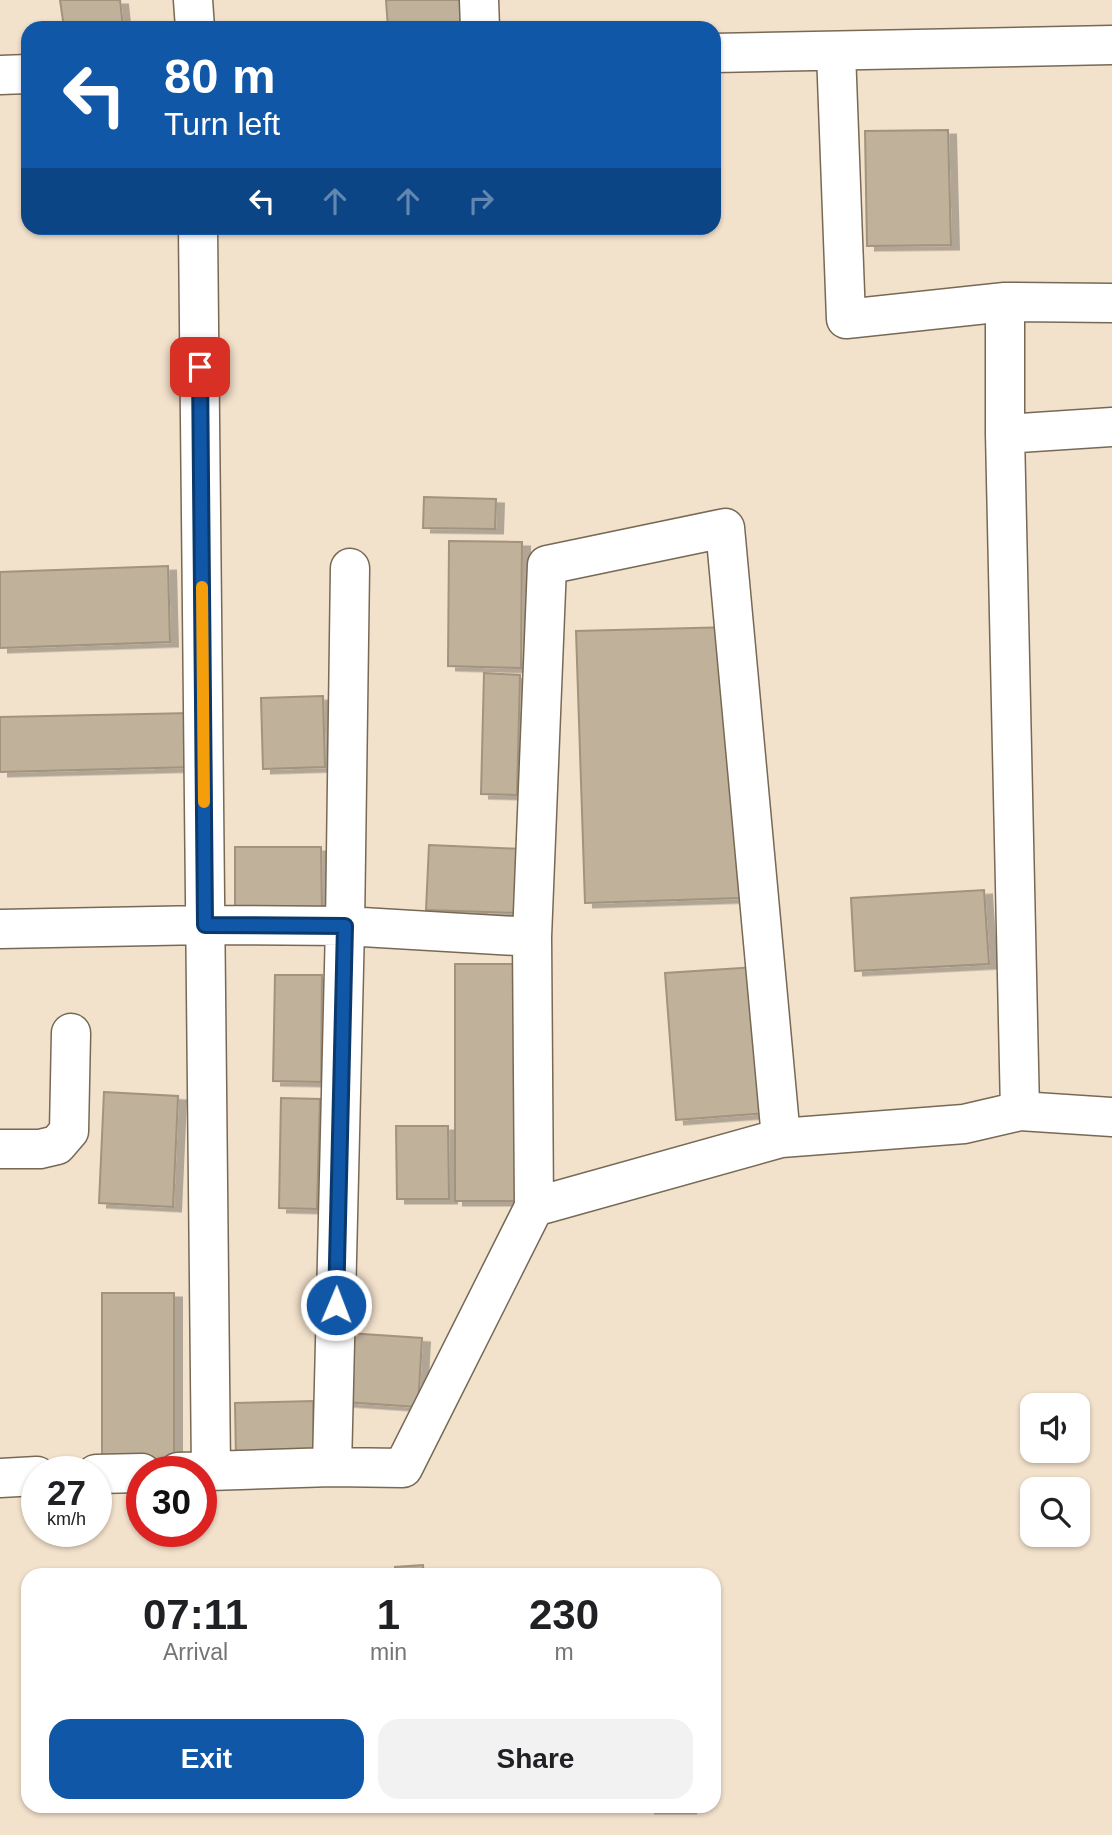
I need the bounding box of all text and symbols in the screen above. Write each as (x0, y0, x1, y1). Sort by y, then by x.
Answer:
icon: left (49, 49, 140, 140)
text: 80 m (164, 49, 276, 103)
text: Turn left (164, 106, 280, 142)
icon: left (243, 182, 281, 220)
icon: ahead (316, 182, 354, 220)
icon: ahead (389, 182, 427, 220)
icon: right (462, 182, 500, 220)
pin (170, 337, 230, 397)
icon: arrive (181, 348, 219, 386)
position arrow (299, 1268, 373, 1342)
map controls (1020, 1393, 1090, 1547)
button: sound (1020, 1393, 1090, 1463)
speed limit sign: 30 (126, 1456, 217, 1547)
text: 27 (47, 1473, 86, 1512)
button: search (1020, 1477, 1090, 1547)
text: km/h (47, 1509, 86, 1529)
text: 07:11 (143, 1591, 248, 1638)
text: 1 (377, 1591, 400, 1638)
text: 230 (529, 1591, 599, 1638)
text: Arrival (163, 1639, 228, 1665)
text: min (370, 1639, 407, 1665)
text: m (554, 1639, 574, 1665)
button: Exit (49, 1719, 364, 1799)
button: Share (378, 1719, 693, 1799)

